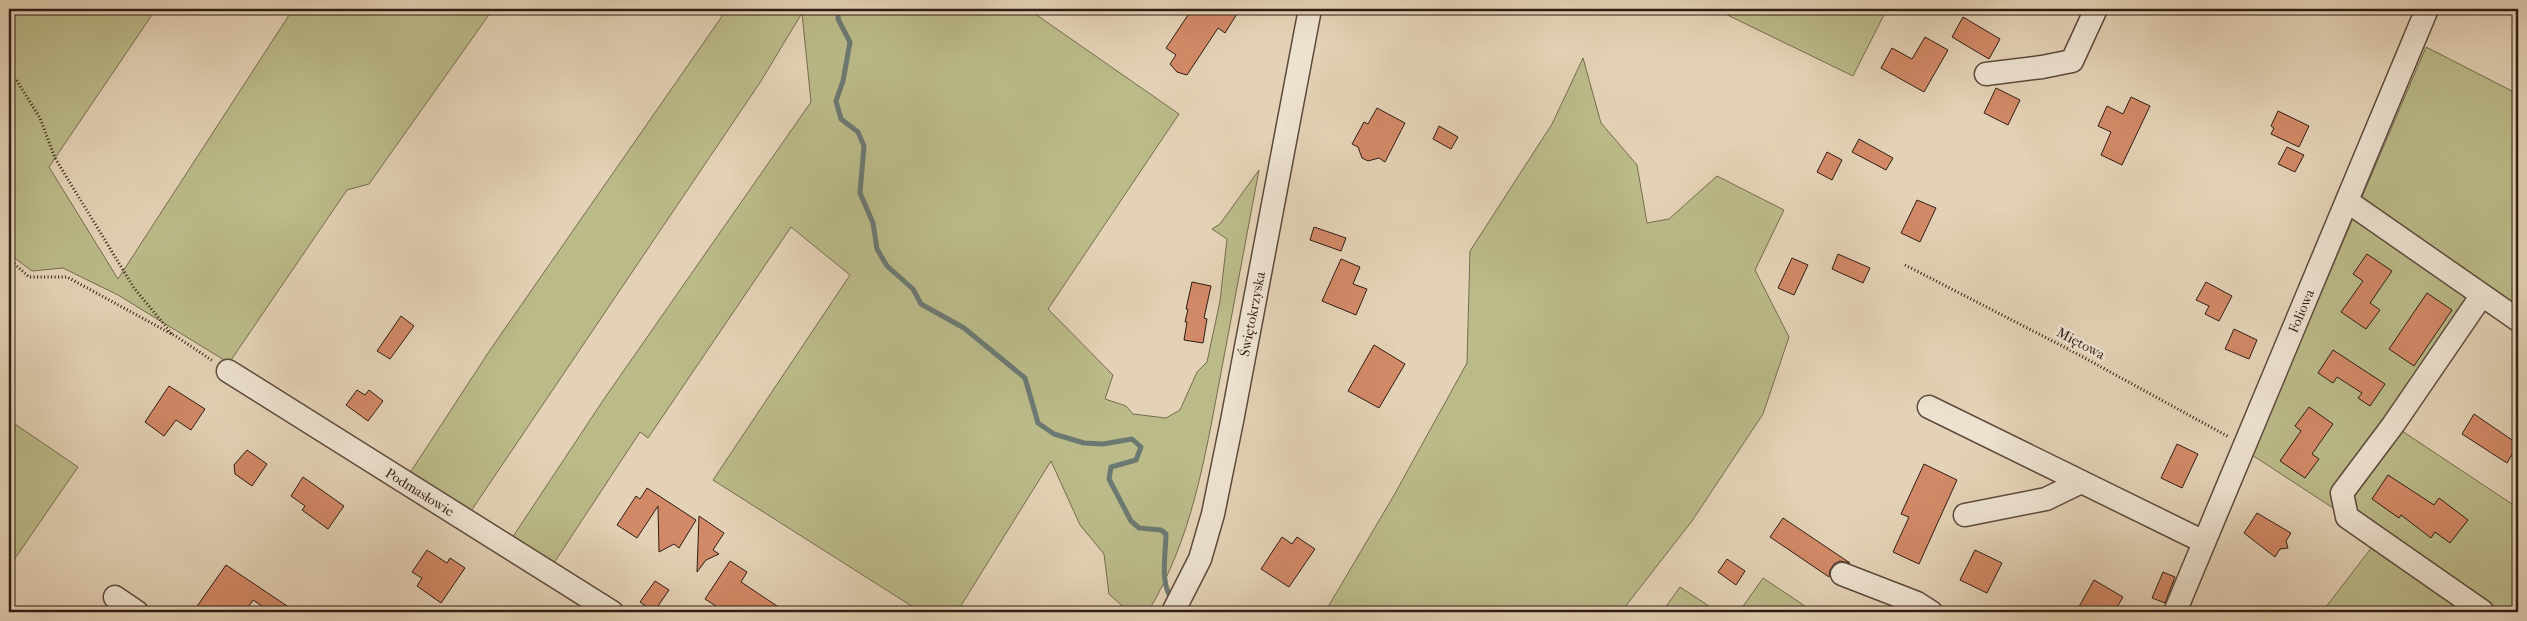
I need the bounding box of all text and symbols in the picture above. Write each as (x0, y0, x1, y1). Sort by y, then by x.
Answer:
street label: Świętokrzyska (1235, 270, 1269, 358)
street label: Foliowa (2285, 286, 2318, 336)
street label: Miętowa (2054, 324, 2108, 363)
street label: Podmasłowie (382, 465, 457, 520)

